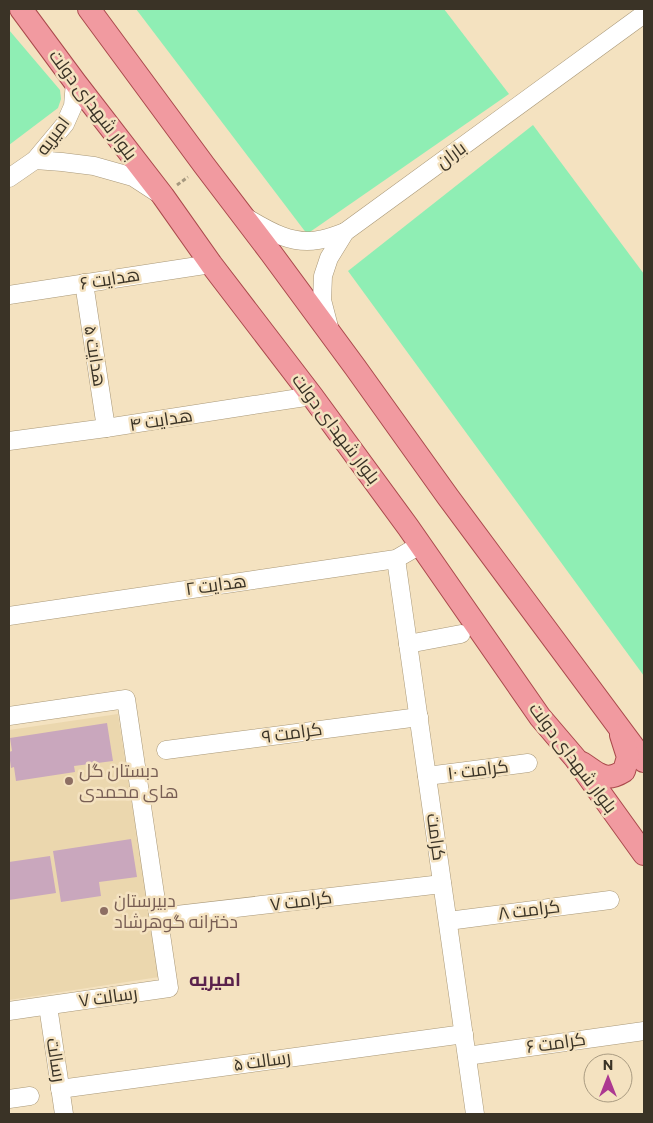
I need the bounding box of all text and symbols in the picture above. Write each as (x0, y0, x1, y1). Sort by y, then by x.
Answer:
street label: بلوار شهدای دولت (44, 45, 143, 165)
street label: امیریه (31, 112, 75, 160)
street label: باران (431, 136, 470, 173)
street label: هدایت ۶ (78, 262, 141, 294)
street label: هدایت ۵ (80, 324, 112, 388)
street label: بلوار شهدای دولت (287, 369, 386, 489)
street label: هدایت ۴ (128, 403, 194, 435)
street label: هدایت ۲ (184, 569, 248, 599)
street label: بلوار شهدای دولت (524, 698, 623, 818)
street label: کرامت ۹ (260, 717, 324, 748)
street label: کرامت ۱۰ (446, 754, 510, 785)
place label: دبستان گل های محمدی (79, 759, 179, 803)
marker: دبستان گل های محمدی (63, 775, 75, 787)
street label: کرامت (422, 812, 451, 862)
street label: کرامت ۷ (269, 885, 333, 916)
place label: دبیرستان دخترانه گوهرشاد (114, 889, 238, 933)
street label: کرامت ۸ (497, 894, 561, 925)
marker: دبیرستان دخترانه گوهرشاد (98, 905, 110, 917)
district label: امیریه (189, 967, 241, 991)
street label: رسالت ۷ (77, 981, 139, 1012)
street label: کرامت ۶ (525, 1027, 587, 1058)
street label: رسالت (42, 1036, 71, 1084)
street label: رسالت ۵ (232, 1045, 292, 1076)
north arrow (583, 1053, 633, 1103)
text: N (603, 1056, 613, 1073)

